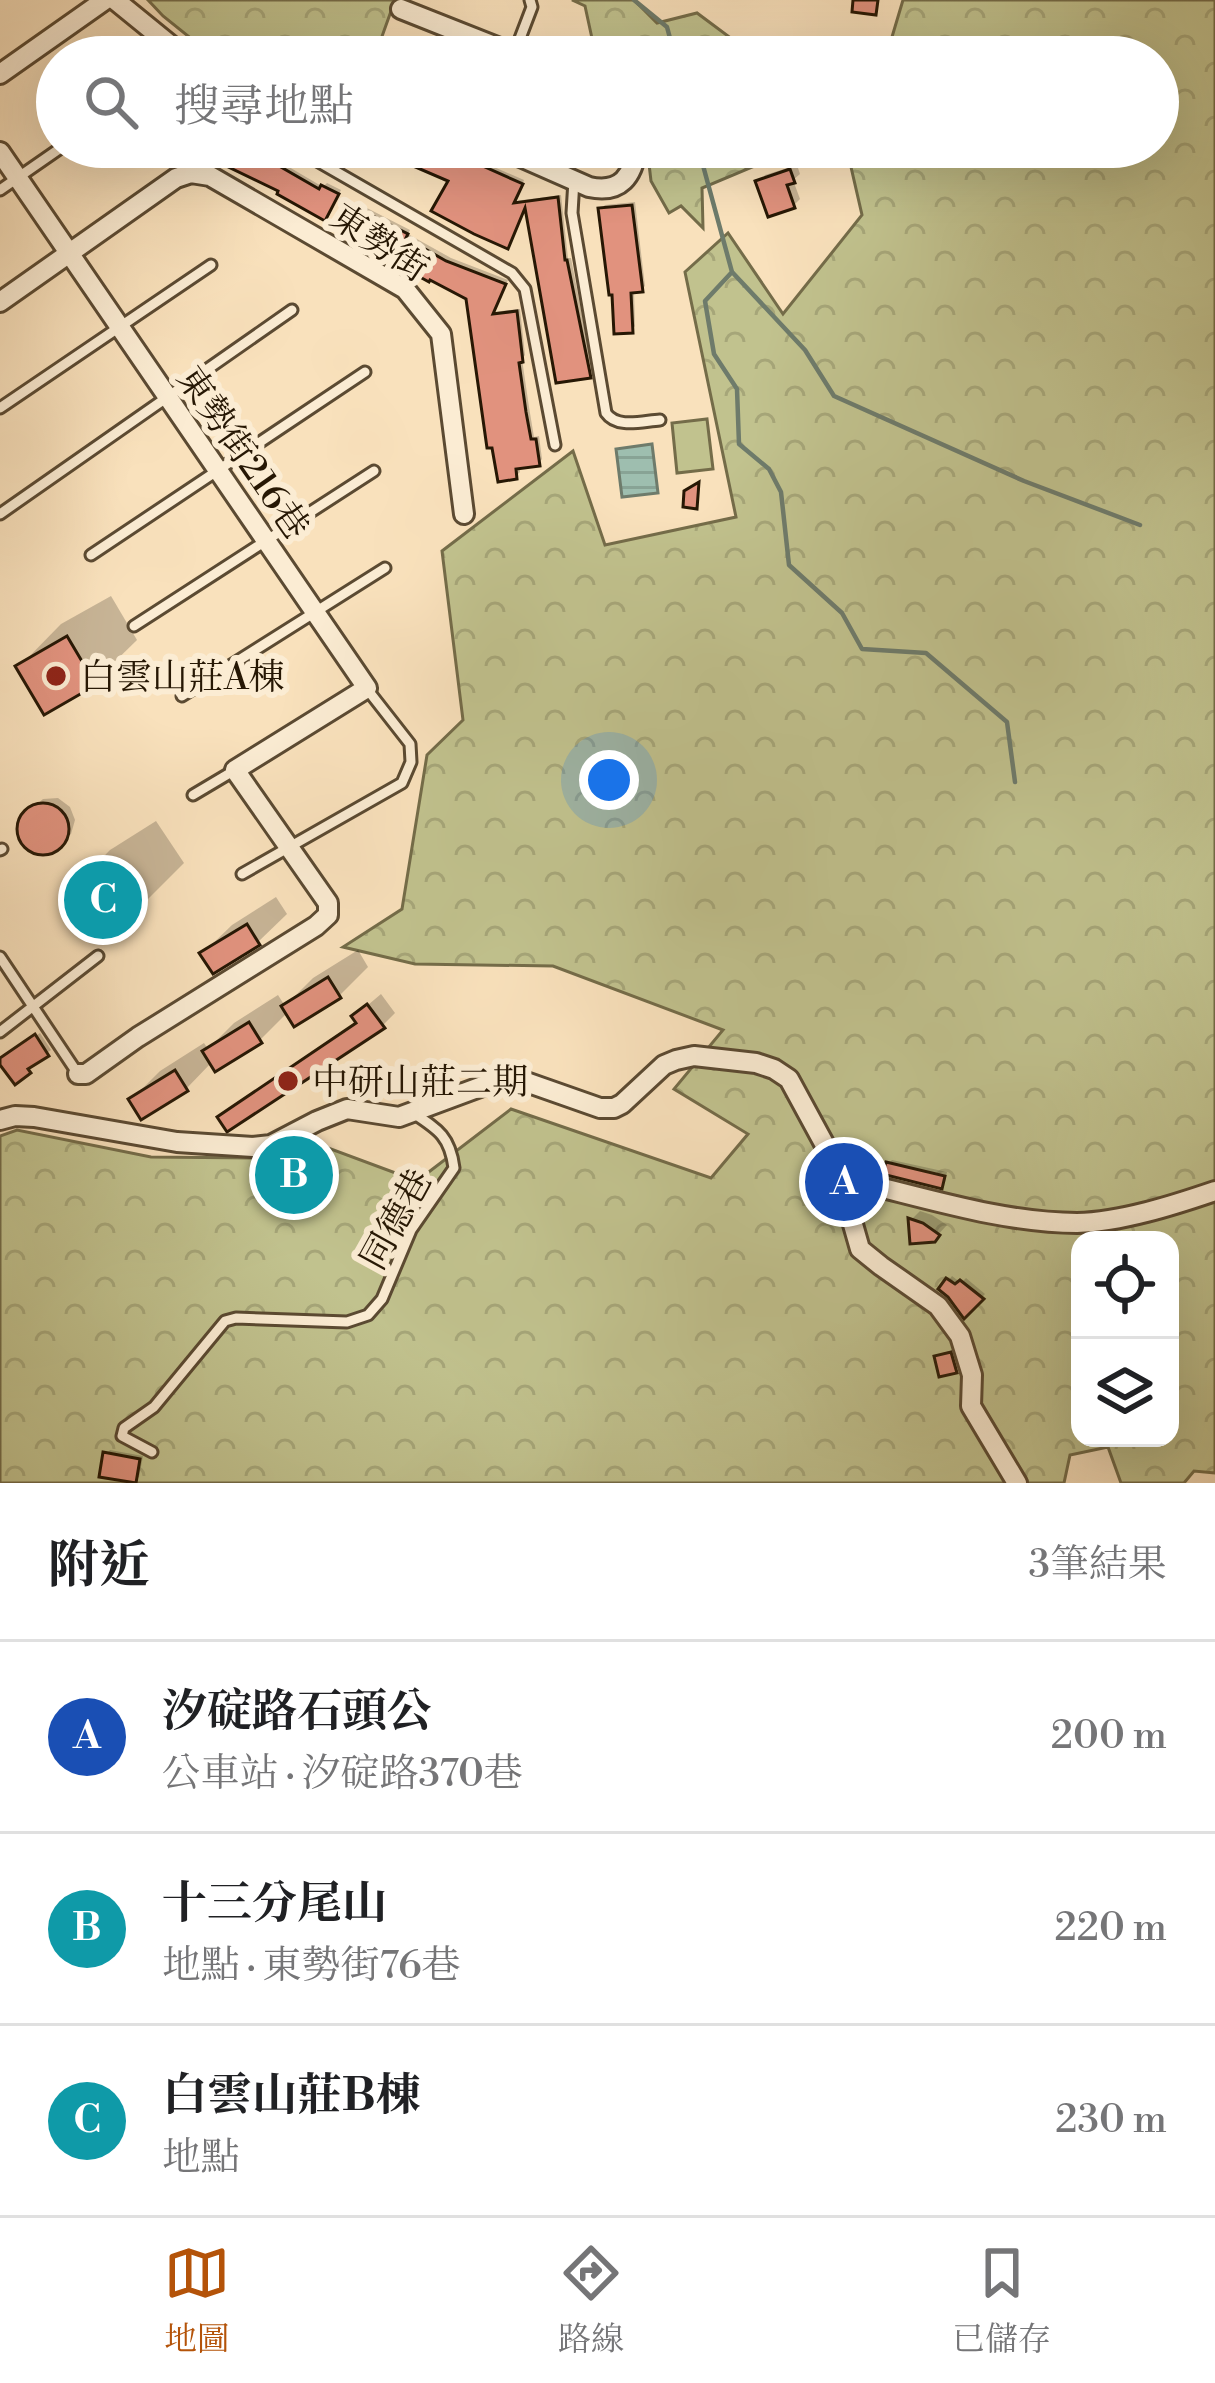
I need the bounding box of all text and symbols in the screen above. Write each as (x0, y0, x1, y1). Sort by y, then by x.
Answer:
search box (36, 36, 1179, 168)
icon: search (78, 69, 144, 135)
text: 搜尋地點 (174, 79, 354, 136)
street label: 東勢街 (321, 195, 436, 293)
street label: 東勢街216巷 (166, 358, 318, 549)
place label: 白雲山莊A棟 (80, 656, 285, 701)
marker: 白雲山莊A棟 (43, 663, 69, 689)
your location (579, 750, 639, 810)
pin: C (64, 855, 142, 945)
place label: 中研山莊二期 (312, 1061, 528, 1106)
marker: 中研山莊二期 (275, 1068, 301, 1094)
pin: B (255, 1130, 333, 1220)
pin: A (805, 1137, 883, 1227)
street label: 同德巷 (351, 1162, 443, 1278)
map controls (1071, 1231, 1179, 1447)
button: locate (1071, 1231, 1179, 1339)
button: layers (1071, 1339, 1179, 1447)
text: 附近 (48, 1535, 150, 1599)
text: 3筆結果 (1028, 1541, 1167, 1590)
text: 汐碇路石頭公 (162, 1684, 432, 1741)
text: A (73, 1712, 101, 1761)
text: 200 m (1051, 1712, 1167, 1761)
text: 公車站 · 汐碇路370巷 (162, 1750, 523, 1799)
text: 十三分尾山 (162, 1876, 387, 1933)
text: B (72, 1904, 102, 1953)
text: 220 m (1054, 1904, 1167, 1953)
text: 地點 · 東勢街76巷 (162, 1942, 461, 1991)
text: 白雲山莊B棟 (162, 2068, 421, 2125)
text: C (73, 2096, 101, 2145)
text: 230 m (1055, 2096, 1167, 2145)
text: 地點 (162, 2134, 240, 2183)
tab: 地圖 (164, 2240, 230, 2361)
tab: 路線 (558, 2240, 624, 2361)
tab: 已儲存 (952, 2240, 1051, 2361)

